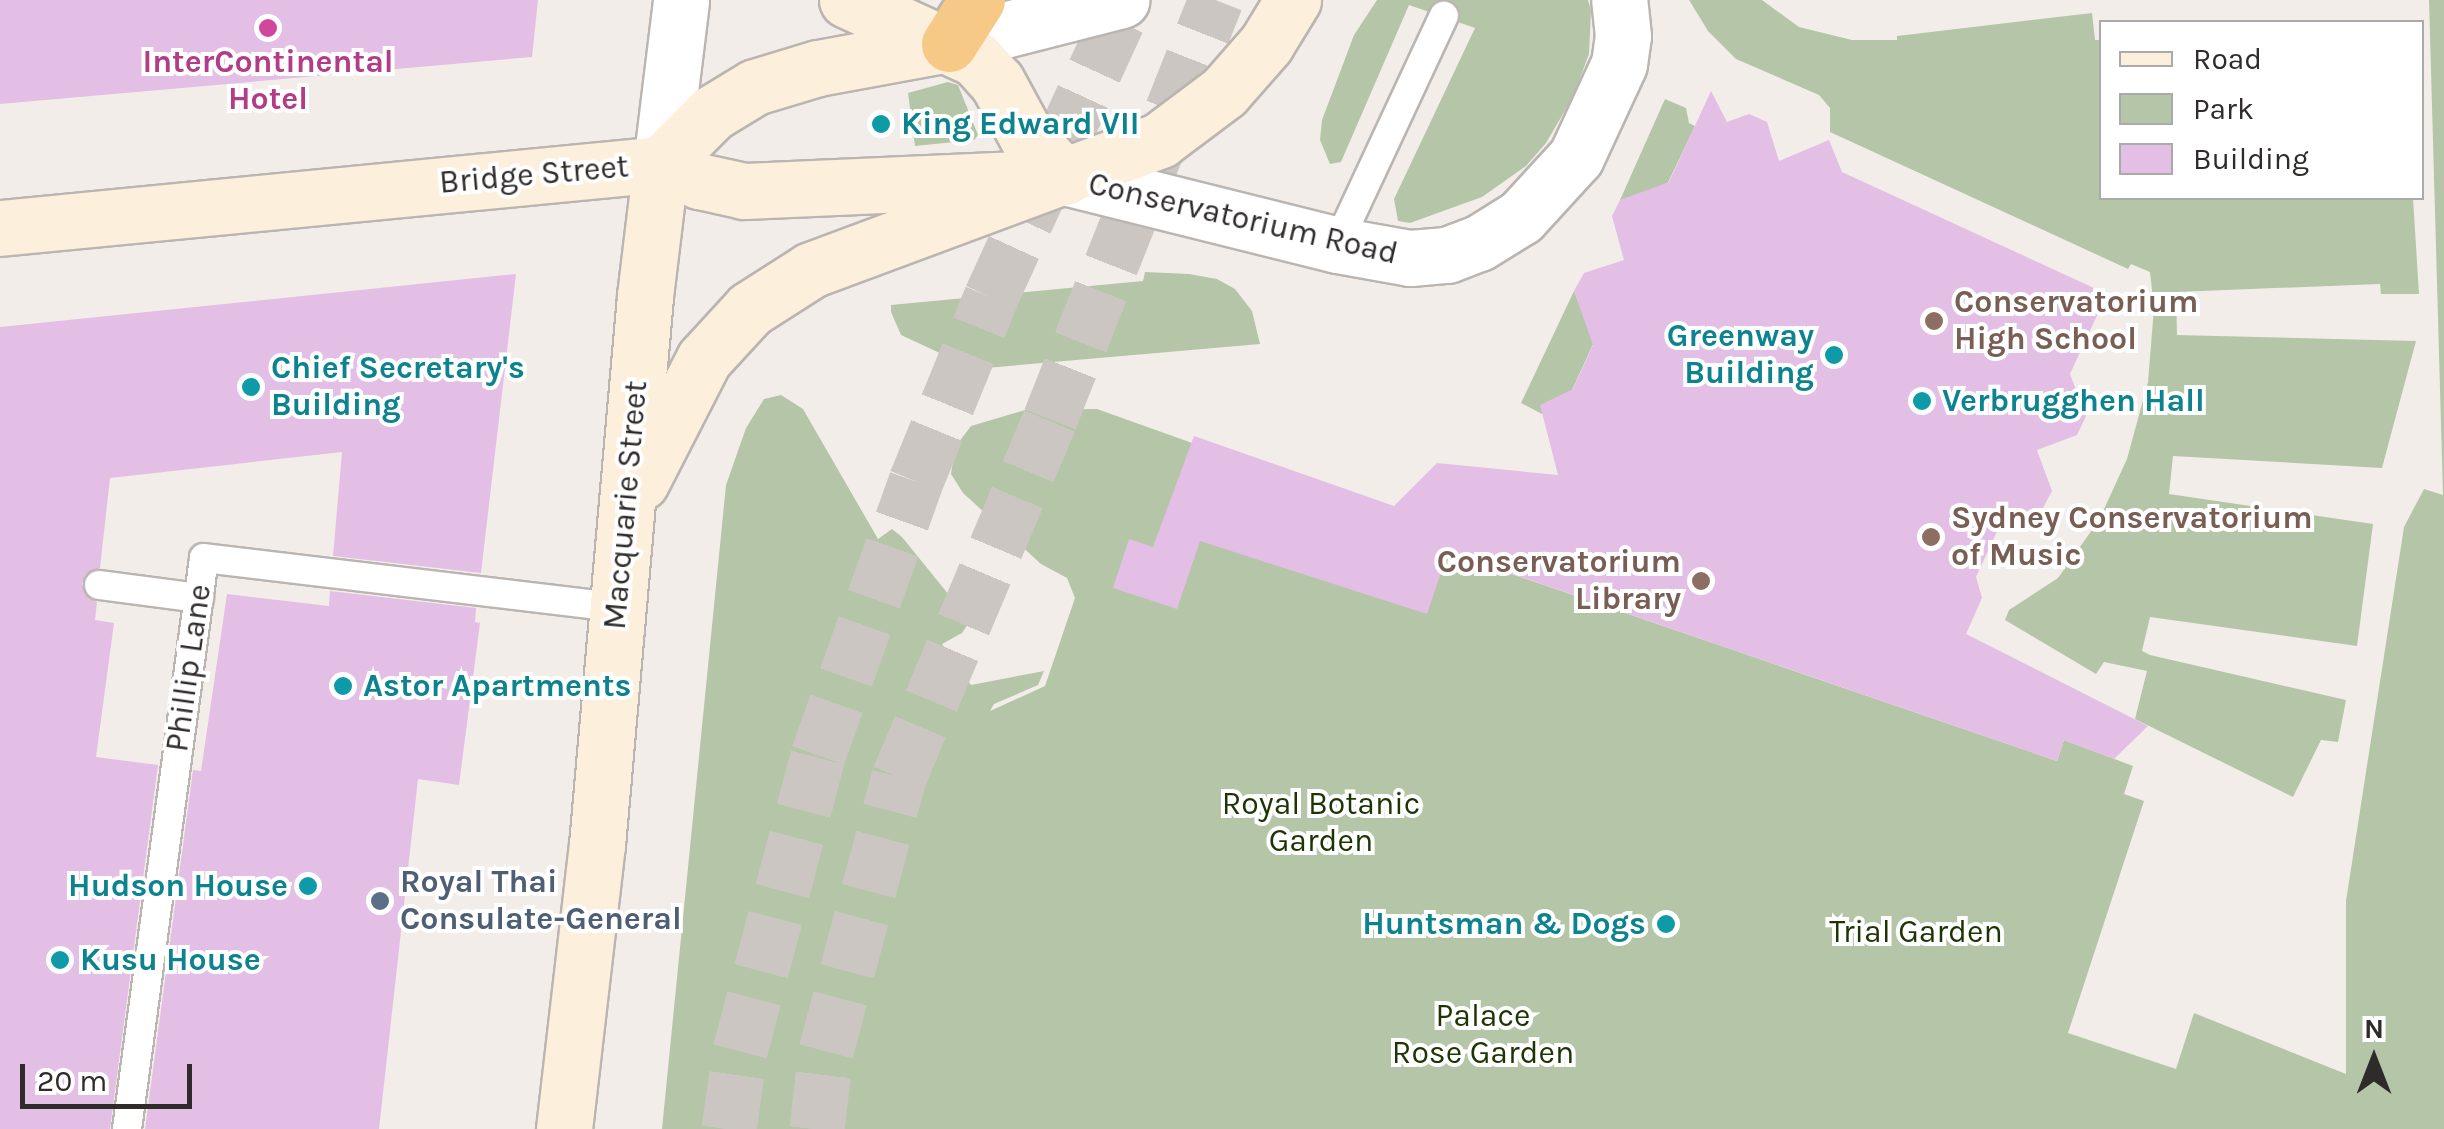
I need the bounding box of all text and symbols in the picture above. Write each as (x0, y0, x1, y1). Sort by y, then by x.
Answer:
marker: InterContinental Hotel (257, 17, 279, 39)
legend (2099, 20, 2424, 200)
text: Road (2193, 41, 2262, 77)
place label: InterContinental Hotel (142, 44, 394, 119)
text: Park (2193, 91, 2254, 127)
place label: King Edward VII (901, 105, 1140, 143)
marker: King Edward VII (870, 113, 892, 135)
text: Building (2193, 141, 2309, 177)
street label: Bridge Street (438, 148, 630, 202)
street label: Conservatorium Road (1085, 165, 1401, 273)
place label: Conservatorium High School (1954, 284, 2198, 359)
marker: Conservatorium High School (1923, 310, 1945, 332)
place label: Greenway Building (1667, 318, 1814, 393)
marker: Greenway Building (1823, 344, 1845, 366)
place label: Chief Secretary's Building (271, 350, 525, 425)
marker: Chief Secretary's Building (240, 376, 262, 398)
street label: Macquarie Street (596, 379, 656, 631)
place label: Verbrugghen Hall (1942, 382, 2205, 420)
marker: Verbrugghen Hall (1911, 390, 1933, 412)
place label: Sydney Conservatorium of Music (1951, 500, 2313, 575)
marker: Sydney Conservatorium of Music (1920, 526, 1942, 548)
place label: Conservatorium Library (1437, 544, 1681, 619)
marker: Conservatorium Library (1690, 570, 1712, 592)
street label: Phillip Lane (158, 582, 220, 754)
place label: Astor Apartments (363, 667, 631, 705)
marker: Astor Apartments (332, 675, 354, 697)
park label: Royal Botanic Garden (1222, 786, 1420, 861)
place label: Royal Thai Consulate-General (400, 864, 682, 939)
place label: Hudson House (68, 867, 288, 905)
marker: Hudson House (297, 875, 319, 897)
marker: Royal Thai Consulate-General (369, 890, 391, 912)
place label: Huntsman & Dogs (1362, 905, 1646, 943)
marker: Huntsman & Dogs (1655, 913, 1677, 935)
park label: Trial Garden (1829, 913, 2003, 951)
place label: Kusu House (80, 941, 261, 979)
marker: Kusu House (49, 949, 71, 971)
park label: Palace Rose Garden (1392, 998, 1574, 1073)
north arrow (2324, 1009, 2424, 1109)
text: N (2364, 1012, 2384, 1045)
scale bar (25, 1044, 198, 1106)
text: 20 m (37, 1063, 107, 1099)

